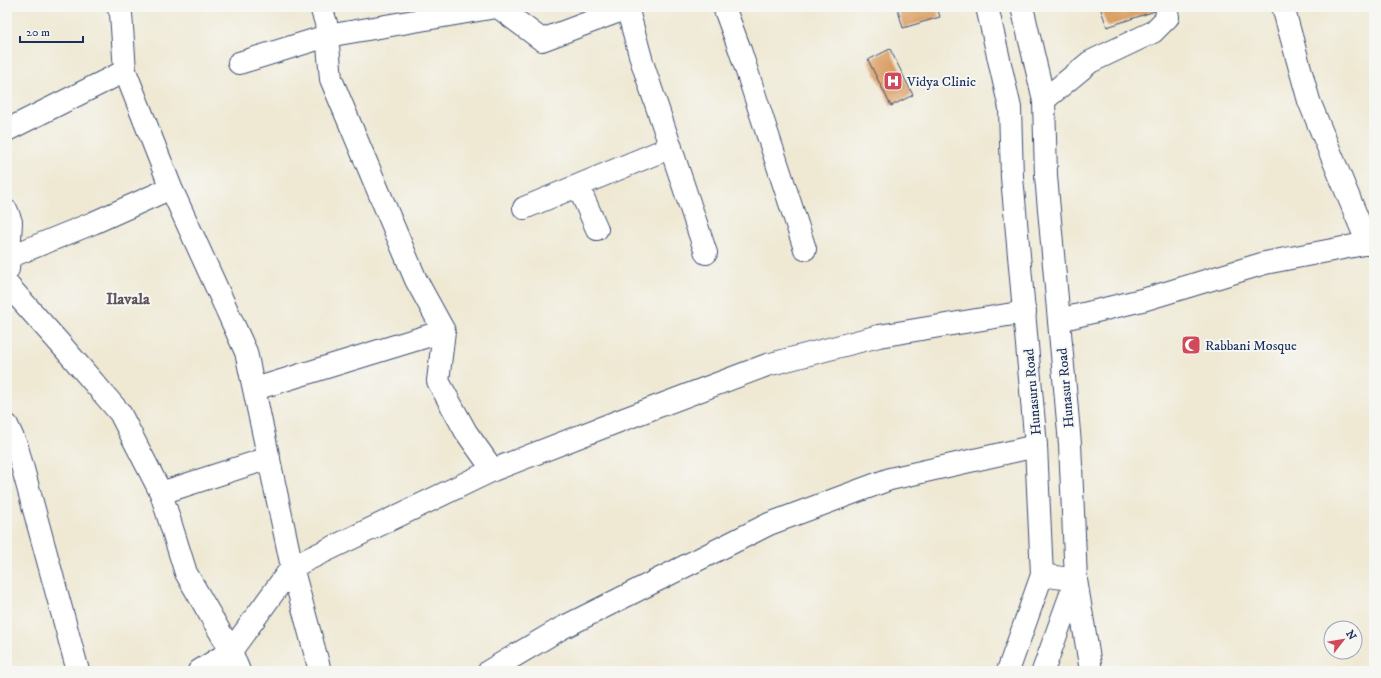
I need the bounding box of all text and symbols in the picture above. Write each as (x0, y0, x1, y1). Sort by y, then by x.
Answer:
scale bar (20, 18, 83, 44)
text: 20 m (26, 25, 50, 40)
hospital icon: Vidya Clinic (882, 70, 904, 92)
place label: Vidya Clinic (906, 73, 976, 91)
district label: Ilavala (106, 289, 151, 309)
mosque icon: Rabbani Mosque (1180, 334, 1202, 356)
place label: Rabbani Mosque (1205, 337, 1297, 355)
street label: Hunasur Road (1054, 347, 1078, 429)
street label: Hunasuru Road (1020, 348, 1046, 436)
north arrow (1323, 620, 1363, 660)
text: N (1342, 628, 1359, 643)

